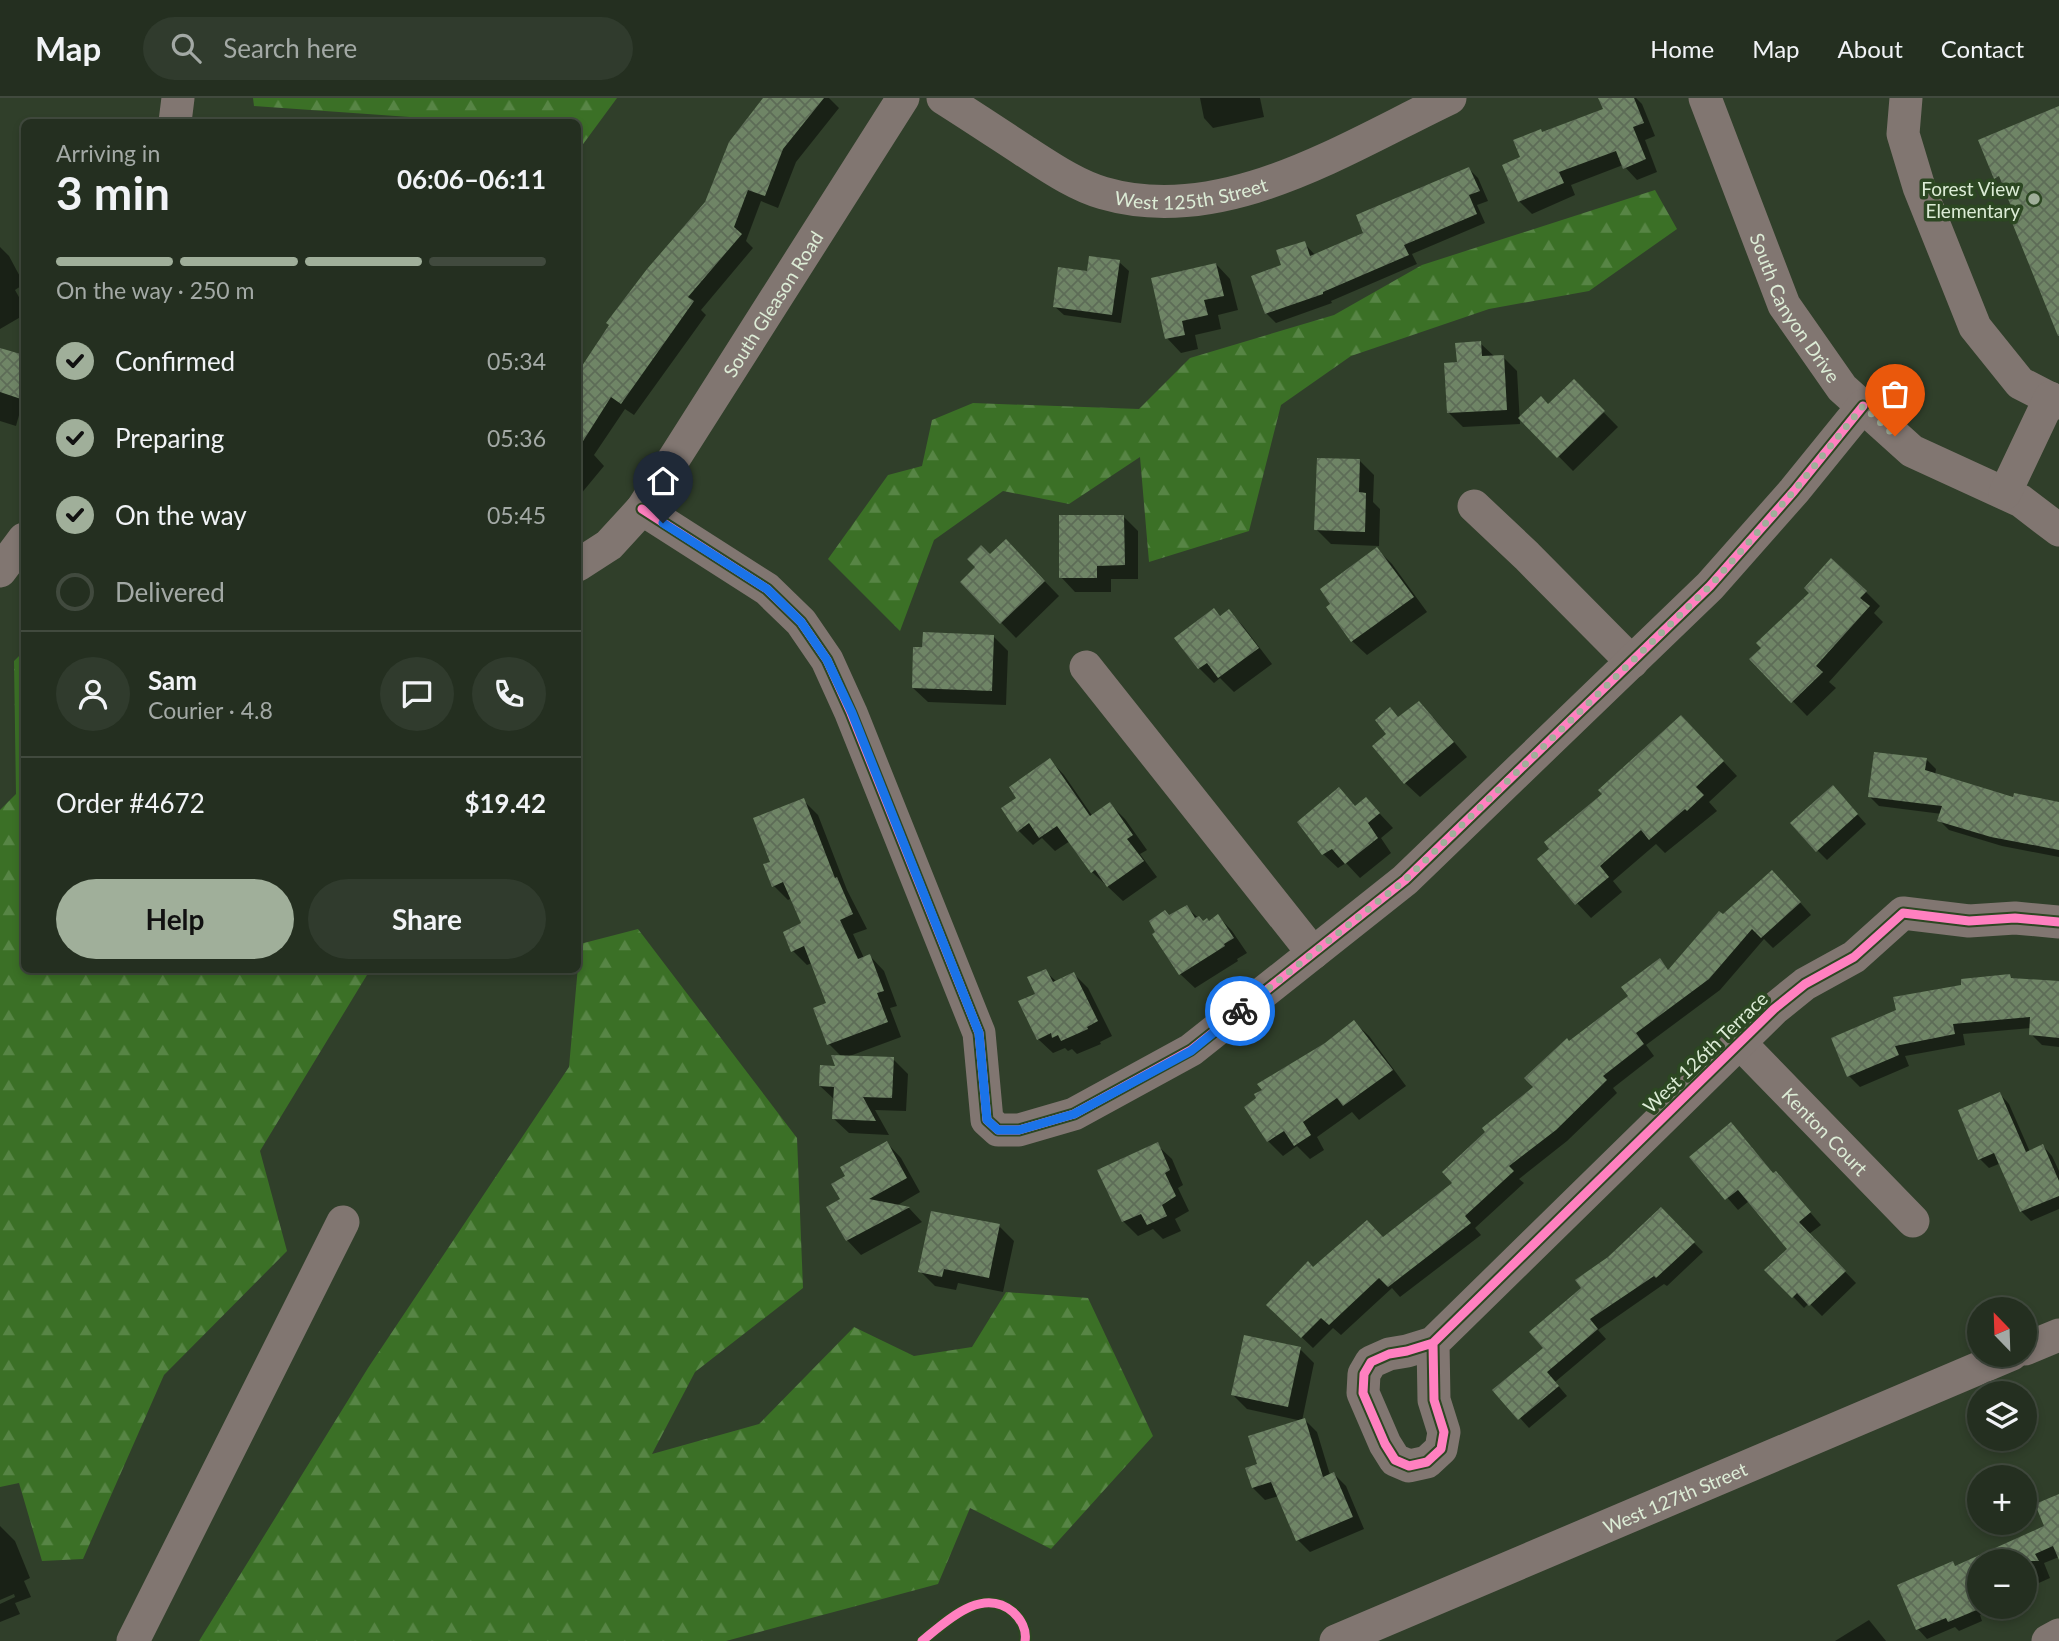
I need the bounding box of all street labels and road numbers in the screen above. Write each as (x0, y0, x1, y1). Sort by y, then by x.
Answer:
street label: West 125th Street (1113, 172, 1270, 213)
street label: South Gleason Road (718, 226, 827, 381)
street label: South Canyon Drive (1746, 230, 1846, 386)
street label: West 126th Terrace (1638, 987, 1772, 1117)
street label: Kenton Court (1778, 1082, 1873, 1180)
street label: West 127th Street (1599, 1456, 1750, 1538)

